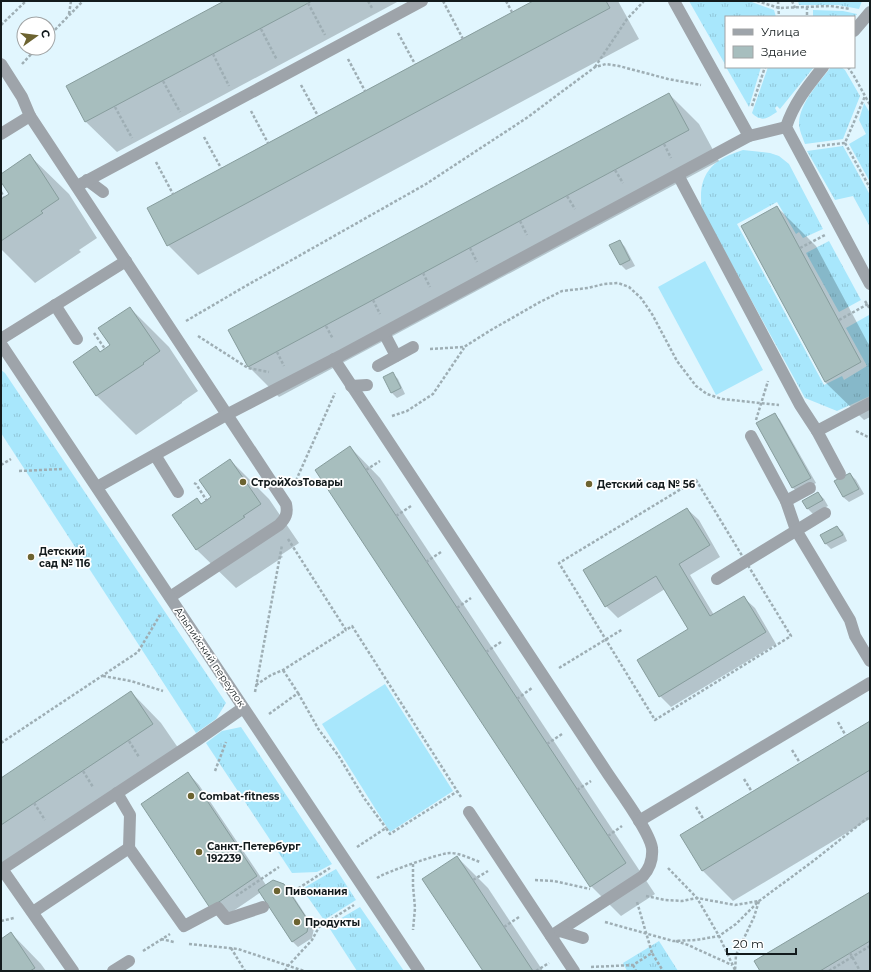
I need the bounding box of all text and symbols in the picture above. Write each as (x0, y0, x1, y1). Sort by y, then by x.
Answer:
north arrow (16, 16, 56, 56)
legend (725, 16, 855, 68)
text: Улица (761, 24, 800, 39)
text: С (38, 28, 53, 39)
text: Здание (761, 44, 807, 59)
place label: СтройХозТовары (251, 476, 343, 489)
marker: СтройХозТовары (238, 477, 248, 487)
place label: Детский сад № 56 (597, 478, 696, 491)
marker: Детский сад № 56 (584, 479, 594, 489)
place label: Детский сад № 116 (39, 545, 91, 570)
marker: Детский сад № 116 (26, 552, 36, 562)
street label: Альпийский переулок (172, 605, 248, 709)
place label: Combat-fitness (199, 790, 280, 803)
marker: Combat-fitness (186, 791, 196, 801)
place label: Санкт-Петербург 192239 (207, 840, 301, 865)
marker: Санкт-Петербург 192239 (194, 847, 204, 857)
place label: Пивомания (285, 885, 348, 898)
marker: Пивомания (272, 886, 282, 896)
place label: Продукты (305, 916, 360, 929)
marker: Продукты (292, 917, 302, 927)
scale bar (727, 930, 796, 956)
text: 20 m (733, 936, 764, 951)

